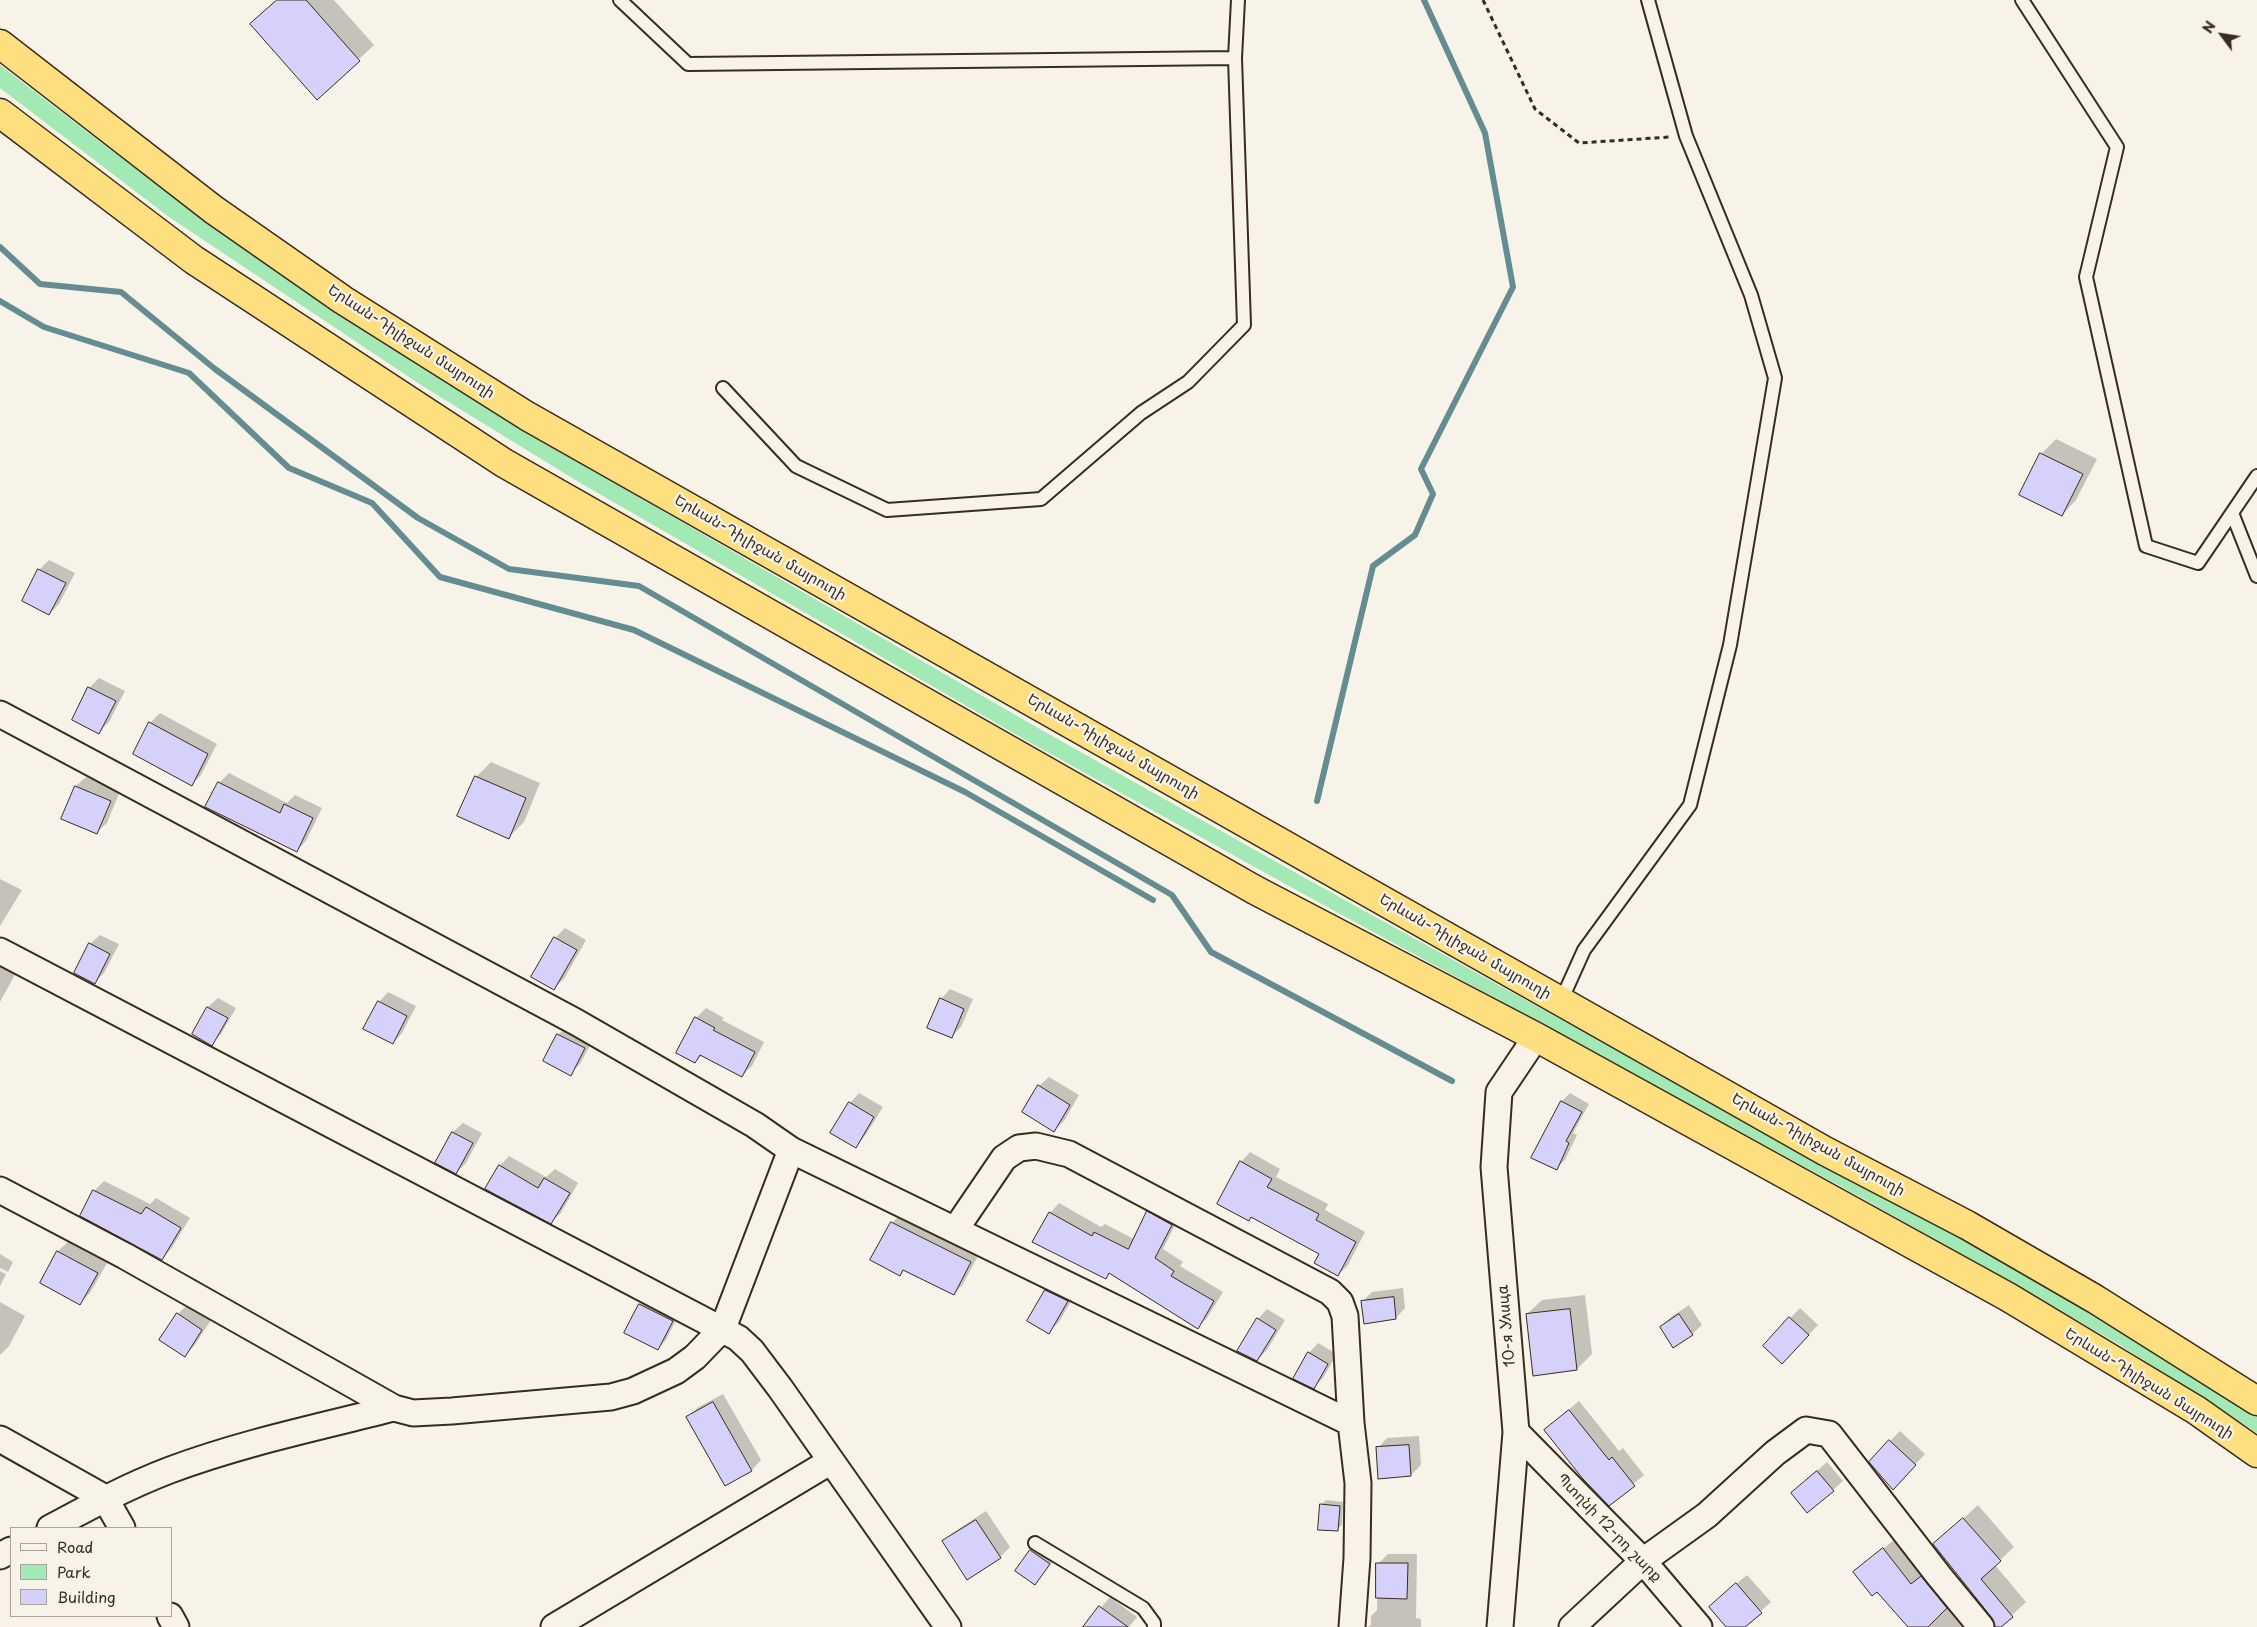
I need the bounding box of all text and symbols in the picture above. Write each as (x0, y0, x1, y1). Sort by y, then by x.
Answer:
north arrow (2197, 10, 2247, 60)
text: N (2197, 17, 2221, 37)
street label: Երևան-Դիլիջան մայրուղի (324, 281, 498, 403)
street label: Երևան-Դիլիջան մայրուղի (671, 491, 849, 605)
street label: Երևան-Դիլիջան մայրուղի (1024, 690, 1202, 804)
street label: Երևան-Դիլիջան մայրուղի (1376, 890, 1554, 1004)
street label: Երևան-Դիլիջան մայրուղի (1728, 1090, 1908, 1200)
street label: 10-я Улица (1494, 1284, 1520, 1368)
street label: Երևան-Դիլիջան մայրուղի (2061, 1325, 2237, 1443)
street label: Պտղնի 12-րդ շարք (1553, 1470, 1665, 1586)
legend (10, 1527, 172, 1617)
text: Road (57, 1535, 93, 1558)
text: Park (57, 1560, 91, 1583)
text: Building (57, 1585, 116, 1608)

